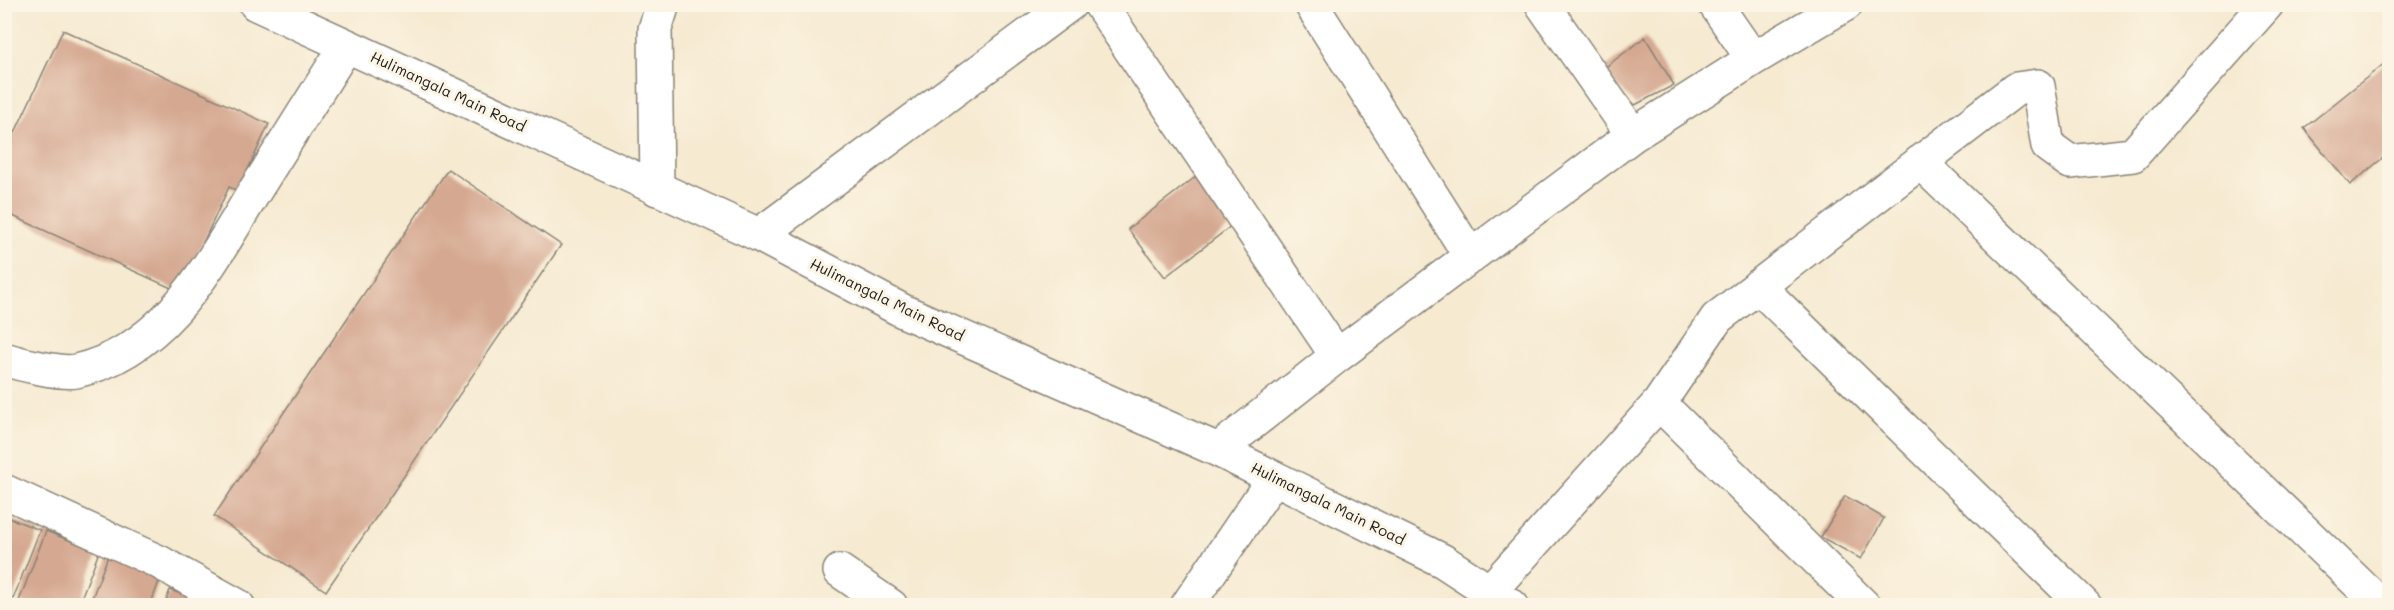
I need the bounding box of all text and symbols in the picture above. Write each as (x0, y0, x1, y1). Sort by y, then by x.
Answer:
street label: Hulimangala Main Road (368, 46, 529, 136)
street label: Hulimangala Main Road (807, 253, 968, 345)
street label: Hulimangala Main Road (1248, 457, 1409, 549)

